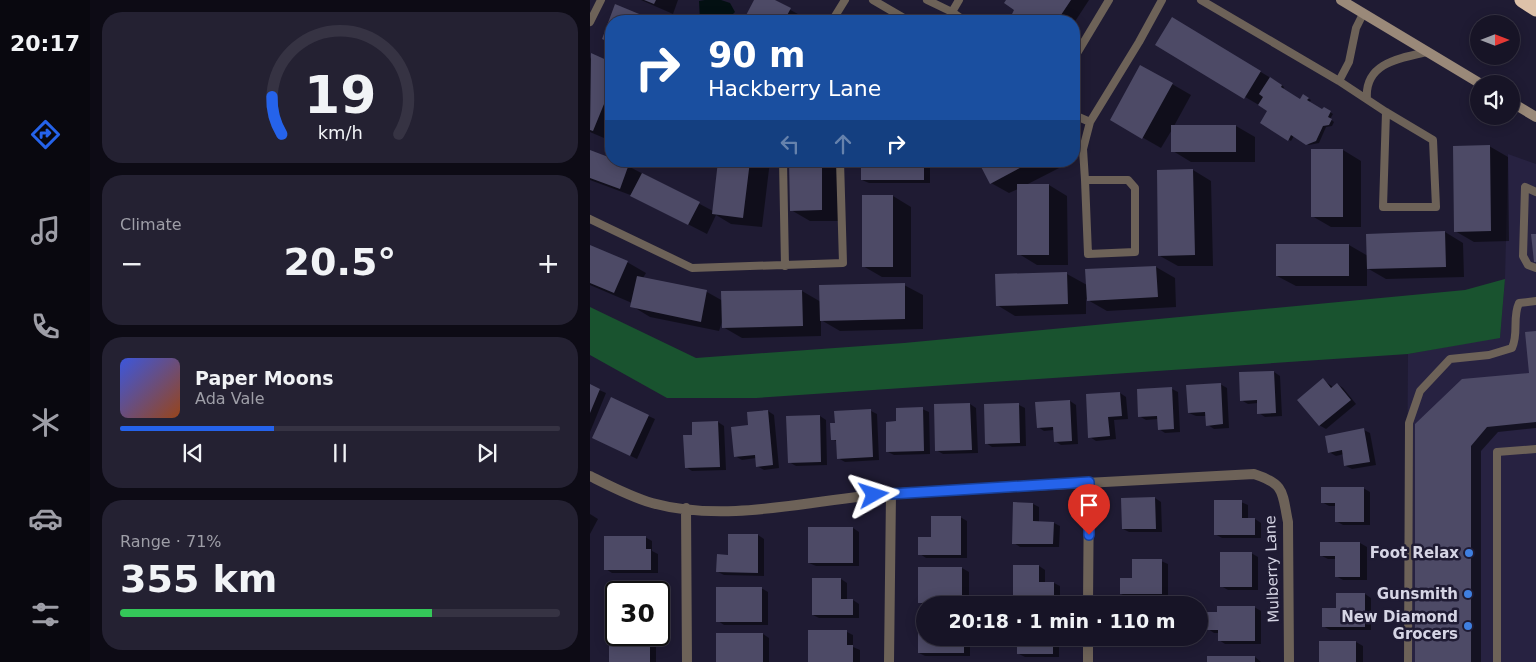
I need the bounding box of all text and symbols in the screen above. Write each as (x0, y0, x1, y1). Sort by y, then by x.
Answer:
north arrow (1470, 15, 1520, 65)
map controls (1470, 15, 1520, 125)
text: 20:17 (10, 31, 80, 56)
icon: right (625, 35, 690, 100)
text: 90 m (708, 35, 805, 75)
text: 19 (304, 65, 376, 125)
button: sound (1470, 75, 1520, 125)
text: Hackberry Lane (708, 76, 881, 101)
icon: directions (28, 117, 63, 152)
text: km/h (317, 122, 363, 143)
icon: left (776, 130, 804, 158)
icon: ahead (829, 130, 857, 158)
icon: right (882, 130, 910, 158)
icon: music (28, 213, 63, 248)
text: Climate (120, 215, 182, 234)
text: 20.5° (284, 240, 396, 284)
text: − (120, 247, 143, 280)
text: + (537, 247, 560, 280)
icon: phone (28, 309, 63, 344)
text: Paper Moons (195, 367, 334, 389)
text: Ada Vale (195, 389, 265, 408)
icon: climate (28, 405, 63, 440)
icon: previous (179, 439, 207, 467)
icon: pause (326, 439, 354, 467)
icon: next (473, 439, 501, 467)
position arrow (847, 468, 899, 520)
pin (1068, 484, 1110, 535)
icon: arrive (1075, 491, 1103, 519)
icon: car (28, 501, 63, 536)
street label: Mulberry Lane (1261, 515, 1283, 623)
text: Range · 71% (120, 532, 222, 551)
place label: Foot Relax (1370, 544, 1459, 562)
marker: Foot Relax (1463, 547, 1475, 559)
text: 355 km (120, 557, 277, 601)
speed limit sign: 30 (605, 581, 670, 646)
place label: Gunsmith (1377, 585, 1458, 603)
marker: Gunsmith (1462, 588, 1474, 600)
icon: filters (28, 597, 63, 632)
place label: New Diamond Grocers (1341, 608, 1458, 643)
text: 20:18 · 1 min · 110 m (948, 610, 1176, 632)
marker: New Diamond Grocers (1462, 620, 1474, 632)

